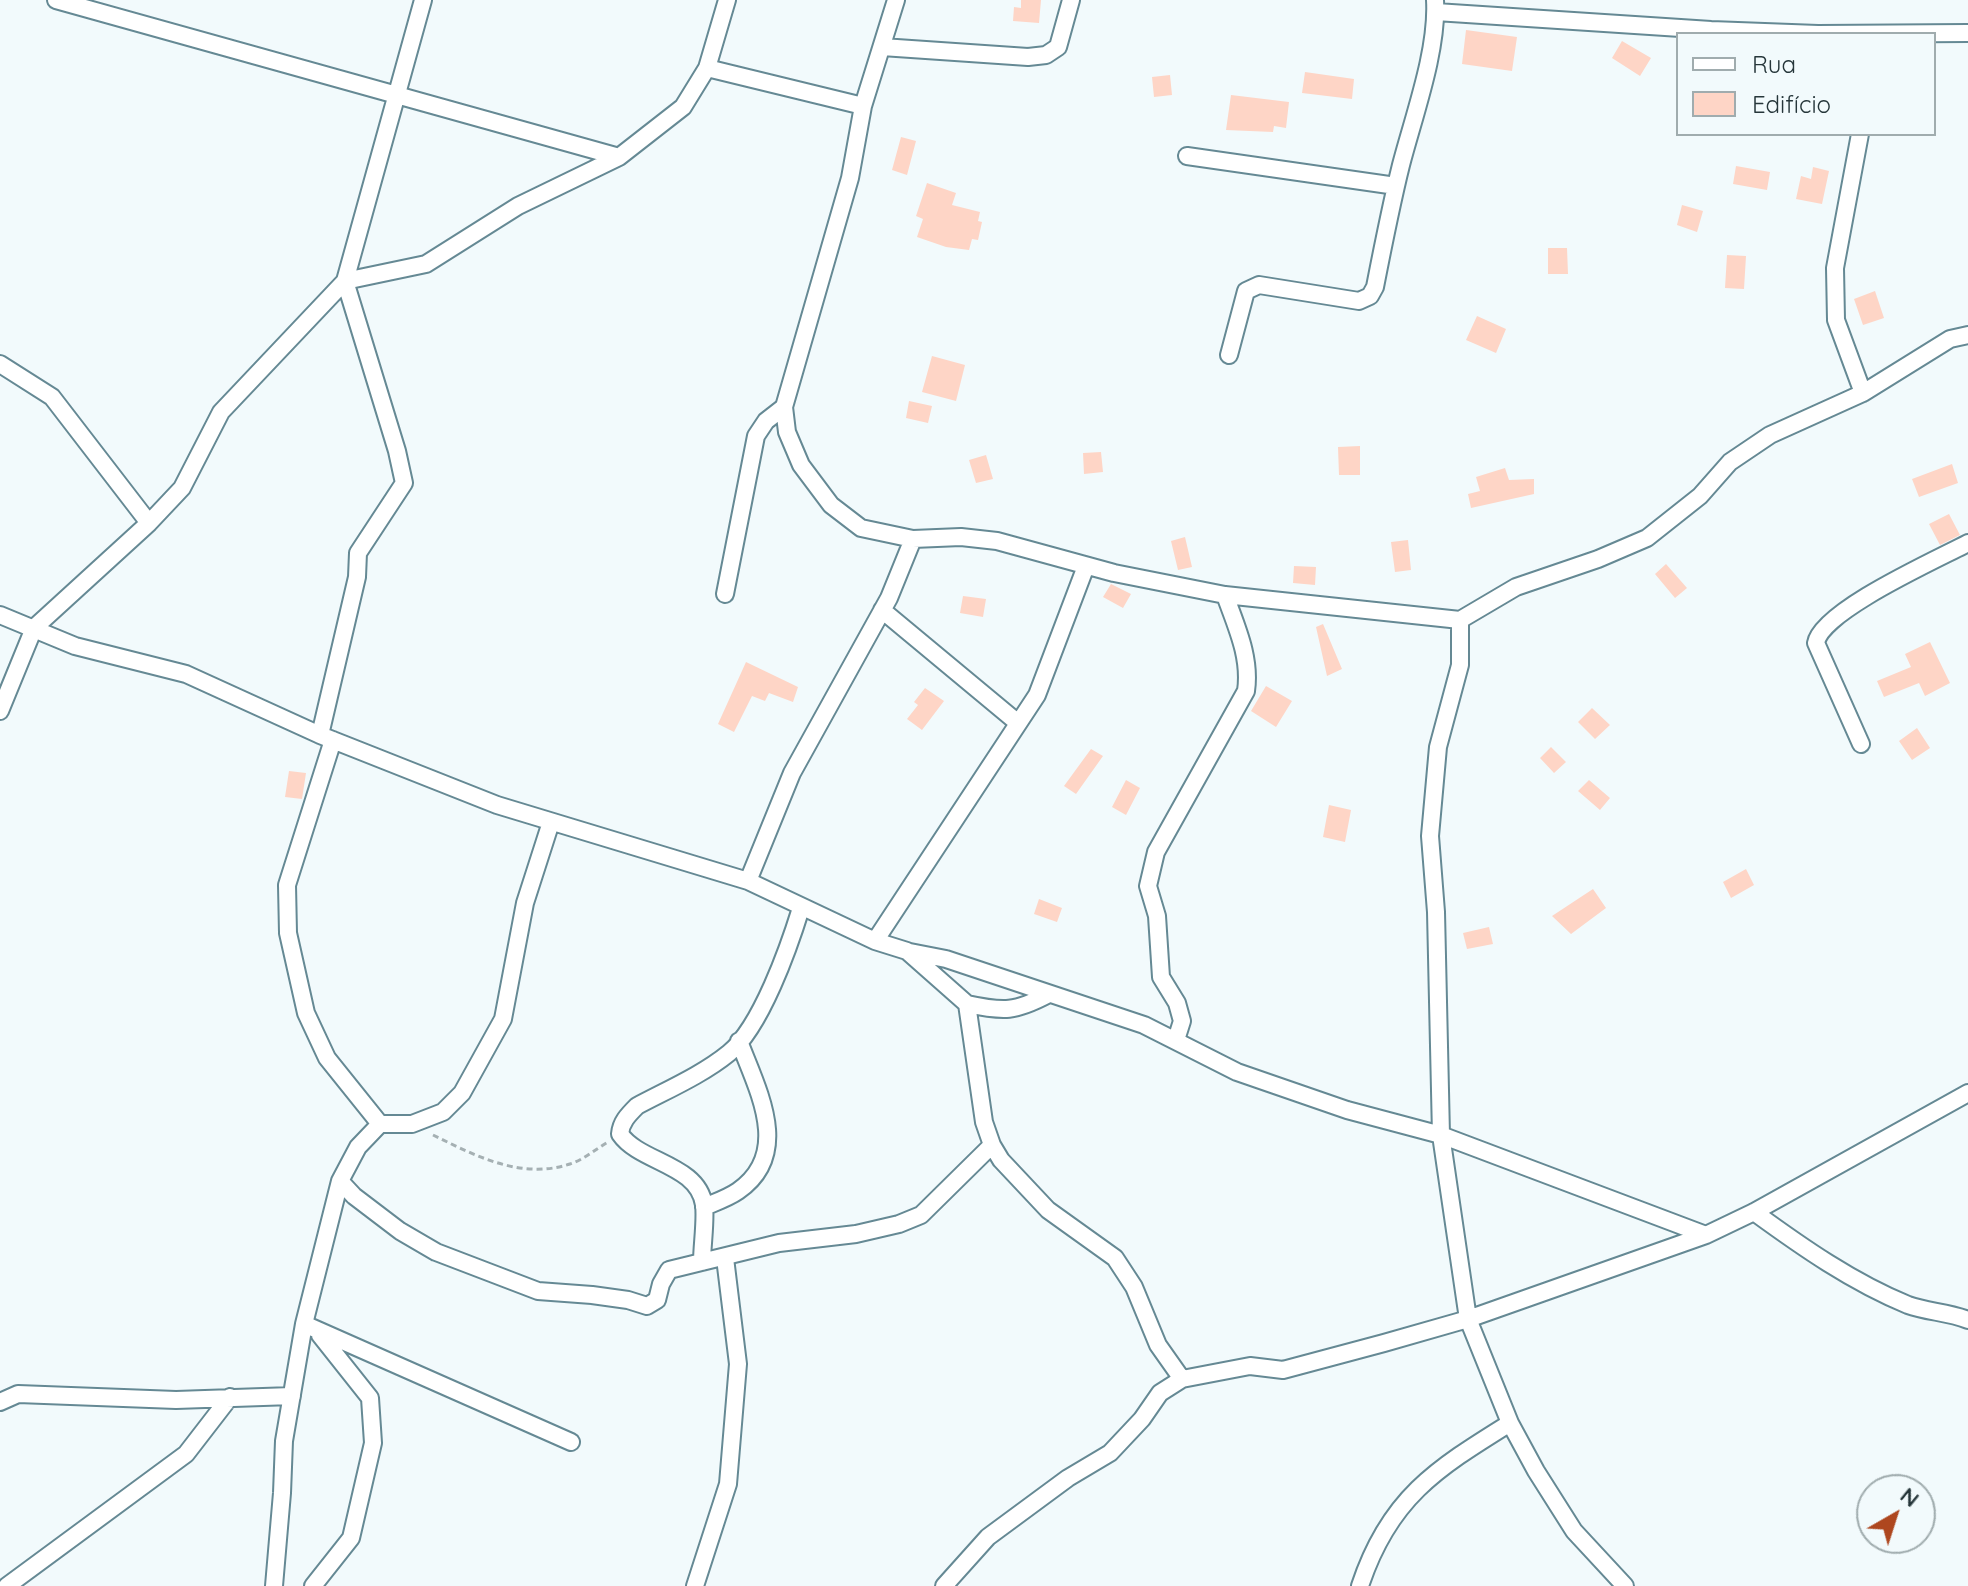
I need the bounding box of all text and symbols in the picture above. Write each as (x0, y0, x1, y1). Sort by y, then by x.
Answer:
legend (1676, 32, 1936, 136)
text: Rua (1752, 49, 1796, 79)
text: Edifício (1752, 89, 1831, 119)
north arrow (1856, 1474, 1936, 1554)
text: N (1895, 1481, 1925, 1513)

